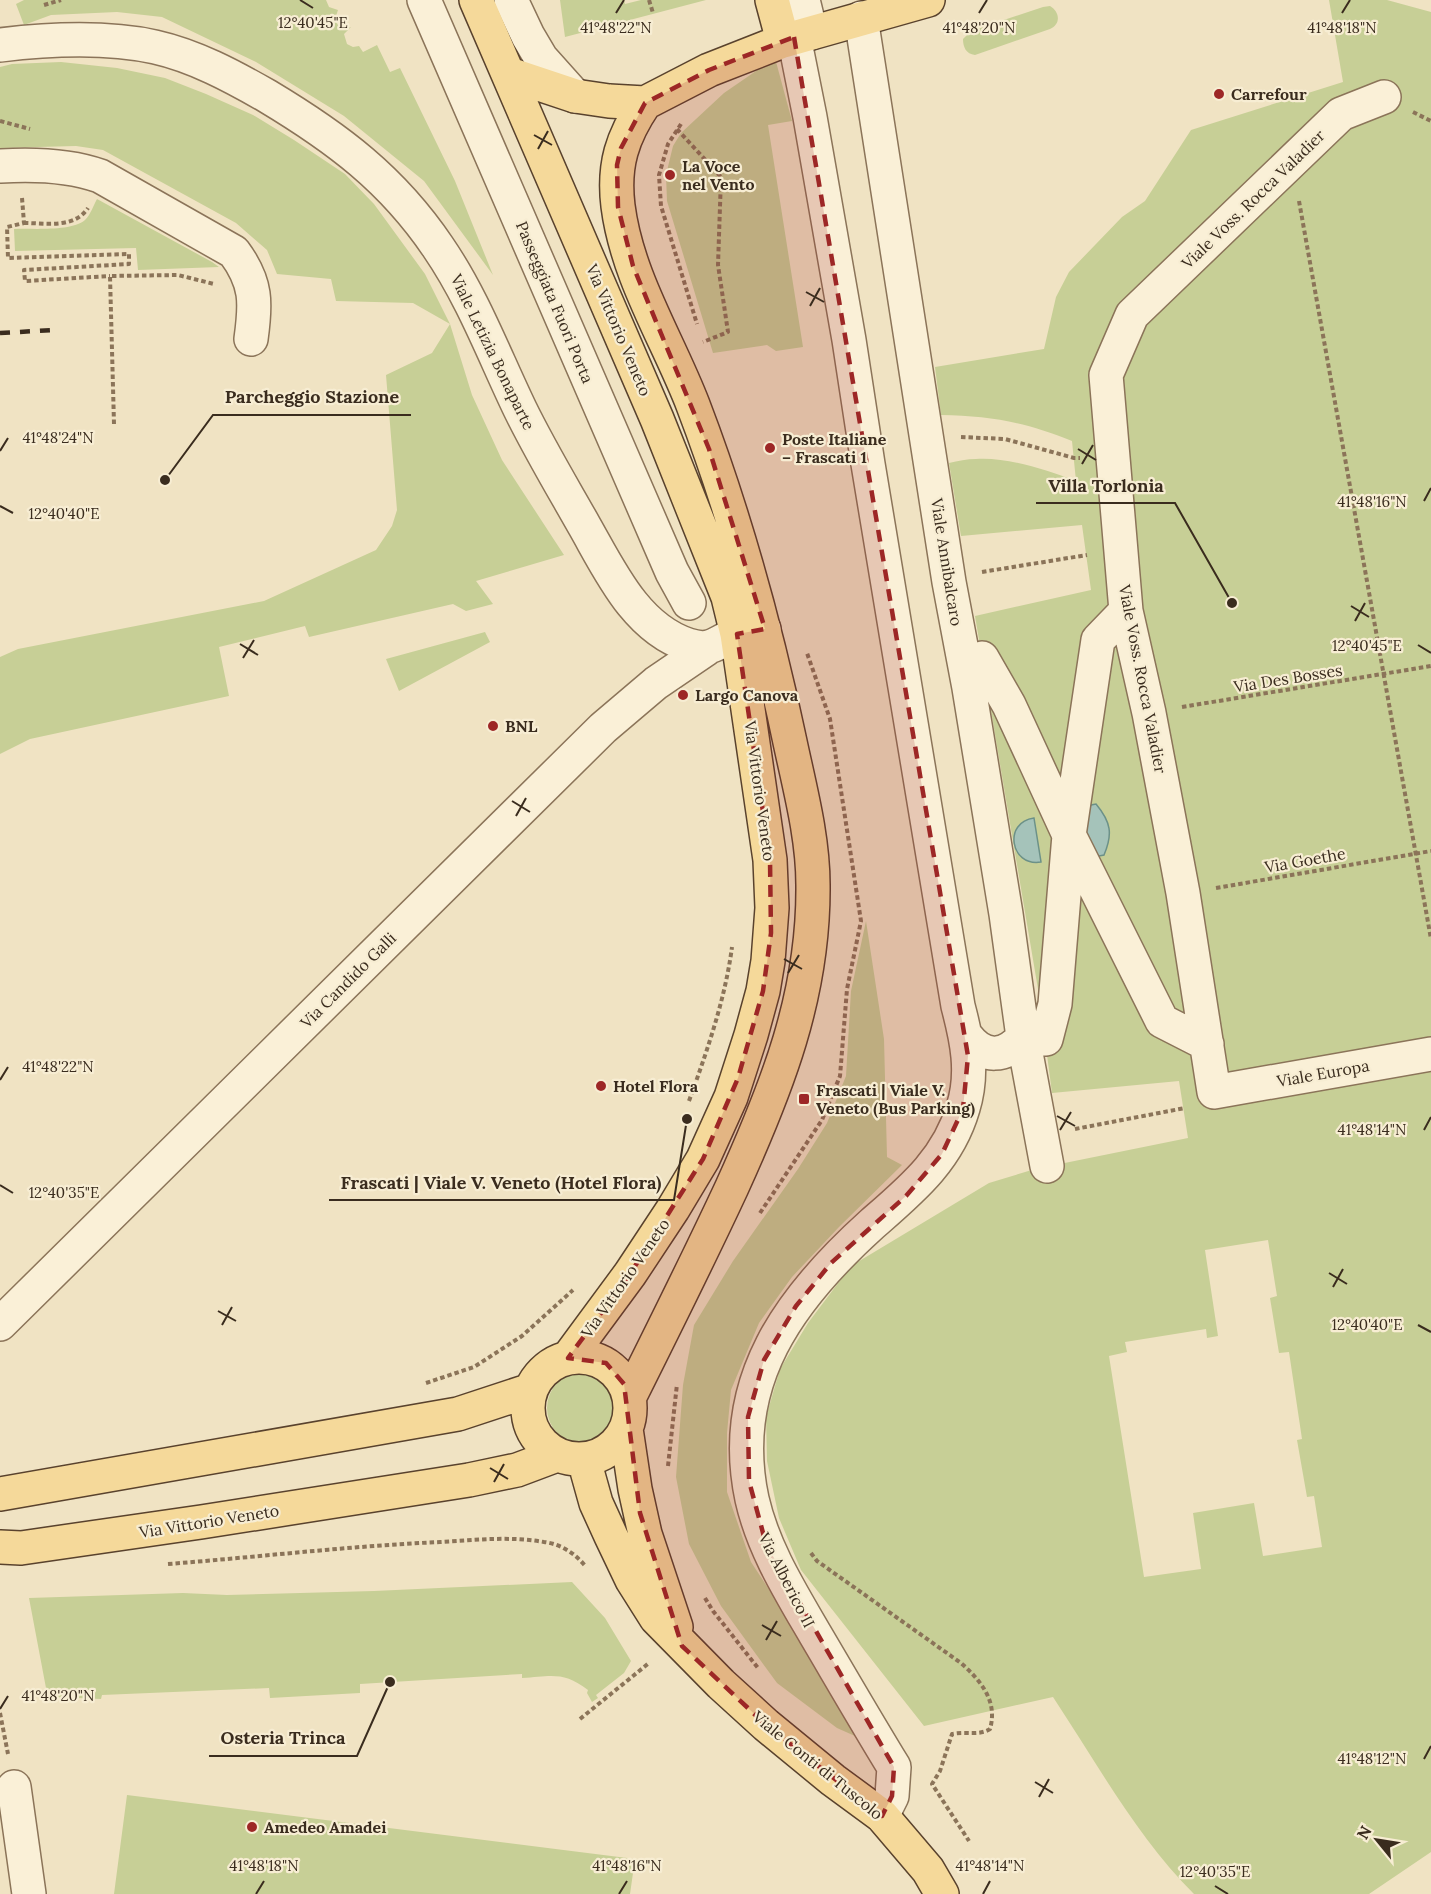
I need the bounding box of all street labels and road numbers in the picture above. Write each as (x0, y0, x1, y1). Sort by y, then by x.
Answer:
street label: Viale Voss. Rocca Valadier (1176, 125, 1329, 273)
street label: Passeggiata Fuori Porta (512, 218, 598, 386)
street label: Via Vittorio Veneto (582, 260, 656, 399)
street label: Viale Letizia Bonaparte (446, 270, 540, 433)
street label: Viale Annibalcaro (927, 496, 967, 627)
street label: Viale Voss. Rocca Valadier (1115, 582, 1171, 775)
street label: Via Des Bosses (1231, 660, 1344, 697)
street label: Via Vittorio Veneto (740, 719, 780, 862)
street label: Via Goethe (1262, 843, 1347, 877)
street label: Via Candido Galli (295, 928, 400, 1033)
street label: Viale Europa (1274, 1055, 1371, 1091)
street label: Via Vittorio Veneto (576, 1214, 674, 1342)
street label: Via Vittorio Veneto (137, 1500, 280, 1542)
street label: Via Alberico II (754, 1528, 819, 1631)
street label: Viale Conti di Tuscolo (748, 1706, 887, 1824)

